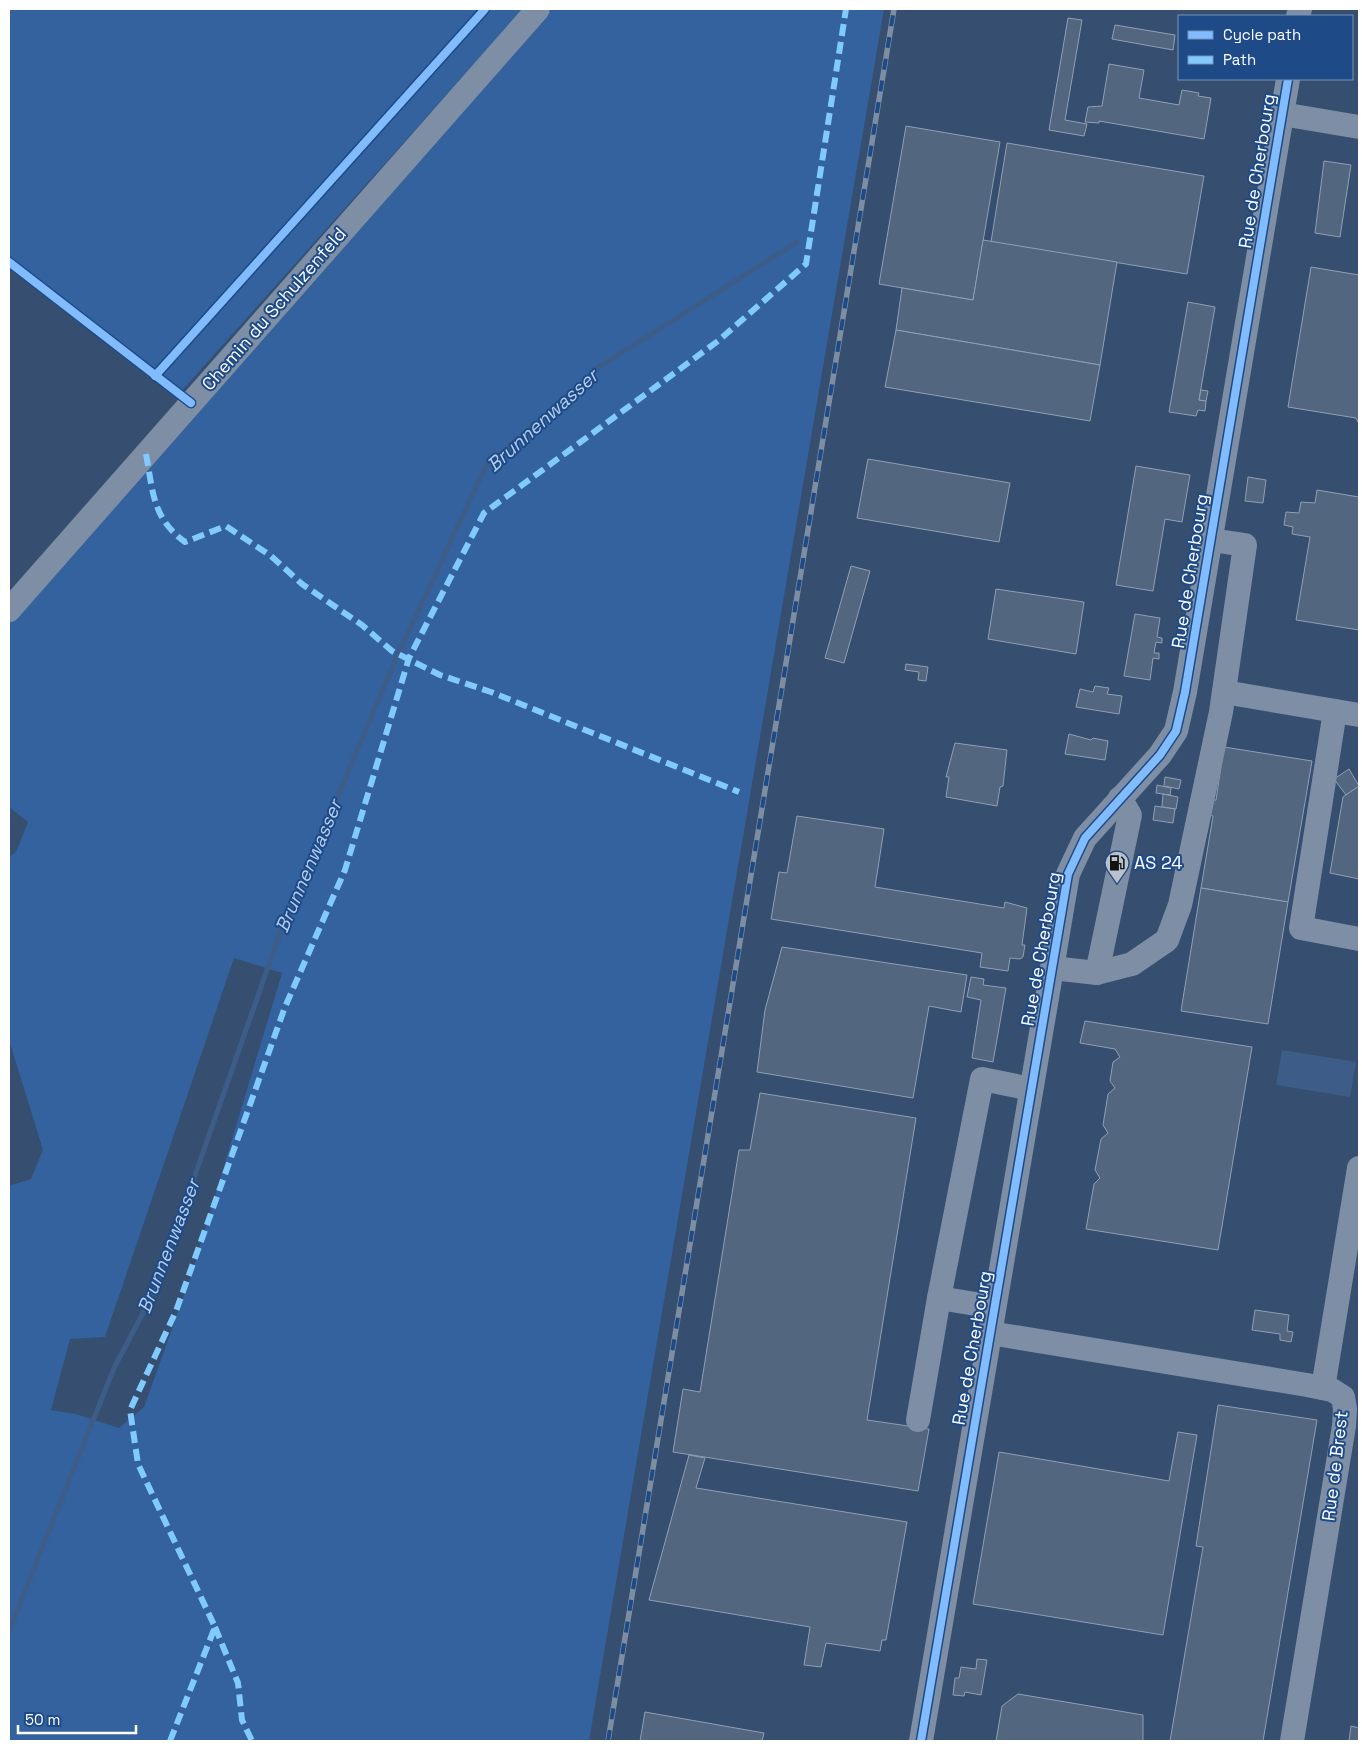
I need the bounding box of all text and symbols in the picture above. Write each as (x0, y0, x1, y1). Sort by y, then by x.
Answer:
legend (1178, 15, 1353, 80)
text: Cycle path (1223, 25, 1301, 44)
text: Path (1223, 50, 1256, 69)
street label: Rue de Cherbourg (1233, 92, 1280, 250)
street label: Chemin du Schulzenfeld (196, 222, 351, 395)
water label: Brunnenwasser (481, 362, 605, 477)
street label: Rue de Cherbourg (1166, 492, 1213, 650)
water label: Brunnenwasser (269, 794, 348, 936)
fuel station icon: AS 24 (1104, 850, 1130, 884)
place label: AS 24 (1134, 851, 1183, 874)
street label: Rue de Cherbourg (1016, 870, 1065, 1028)
water label: Brunnenwasser (131, 1174, 206, 1317)
street label: Rue de Cherbourg (947, 1269, 996, 1427)
street label: Rue de Brest (1316, 1409, 1353, 1522)
scale bar (18, 1702, 135, 1734)
text: 50 m (25, 1710, 60, 1729)

